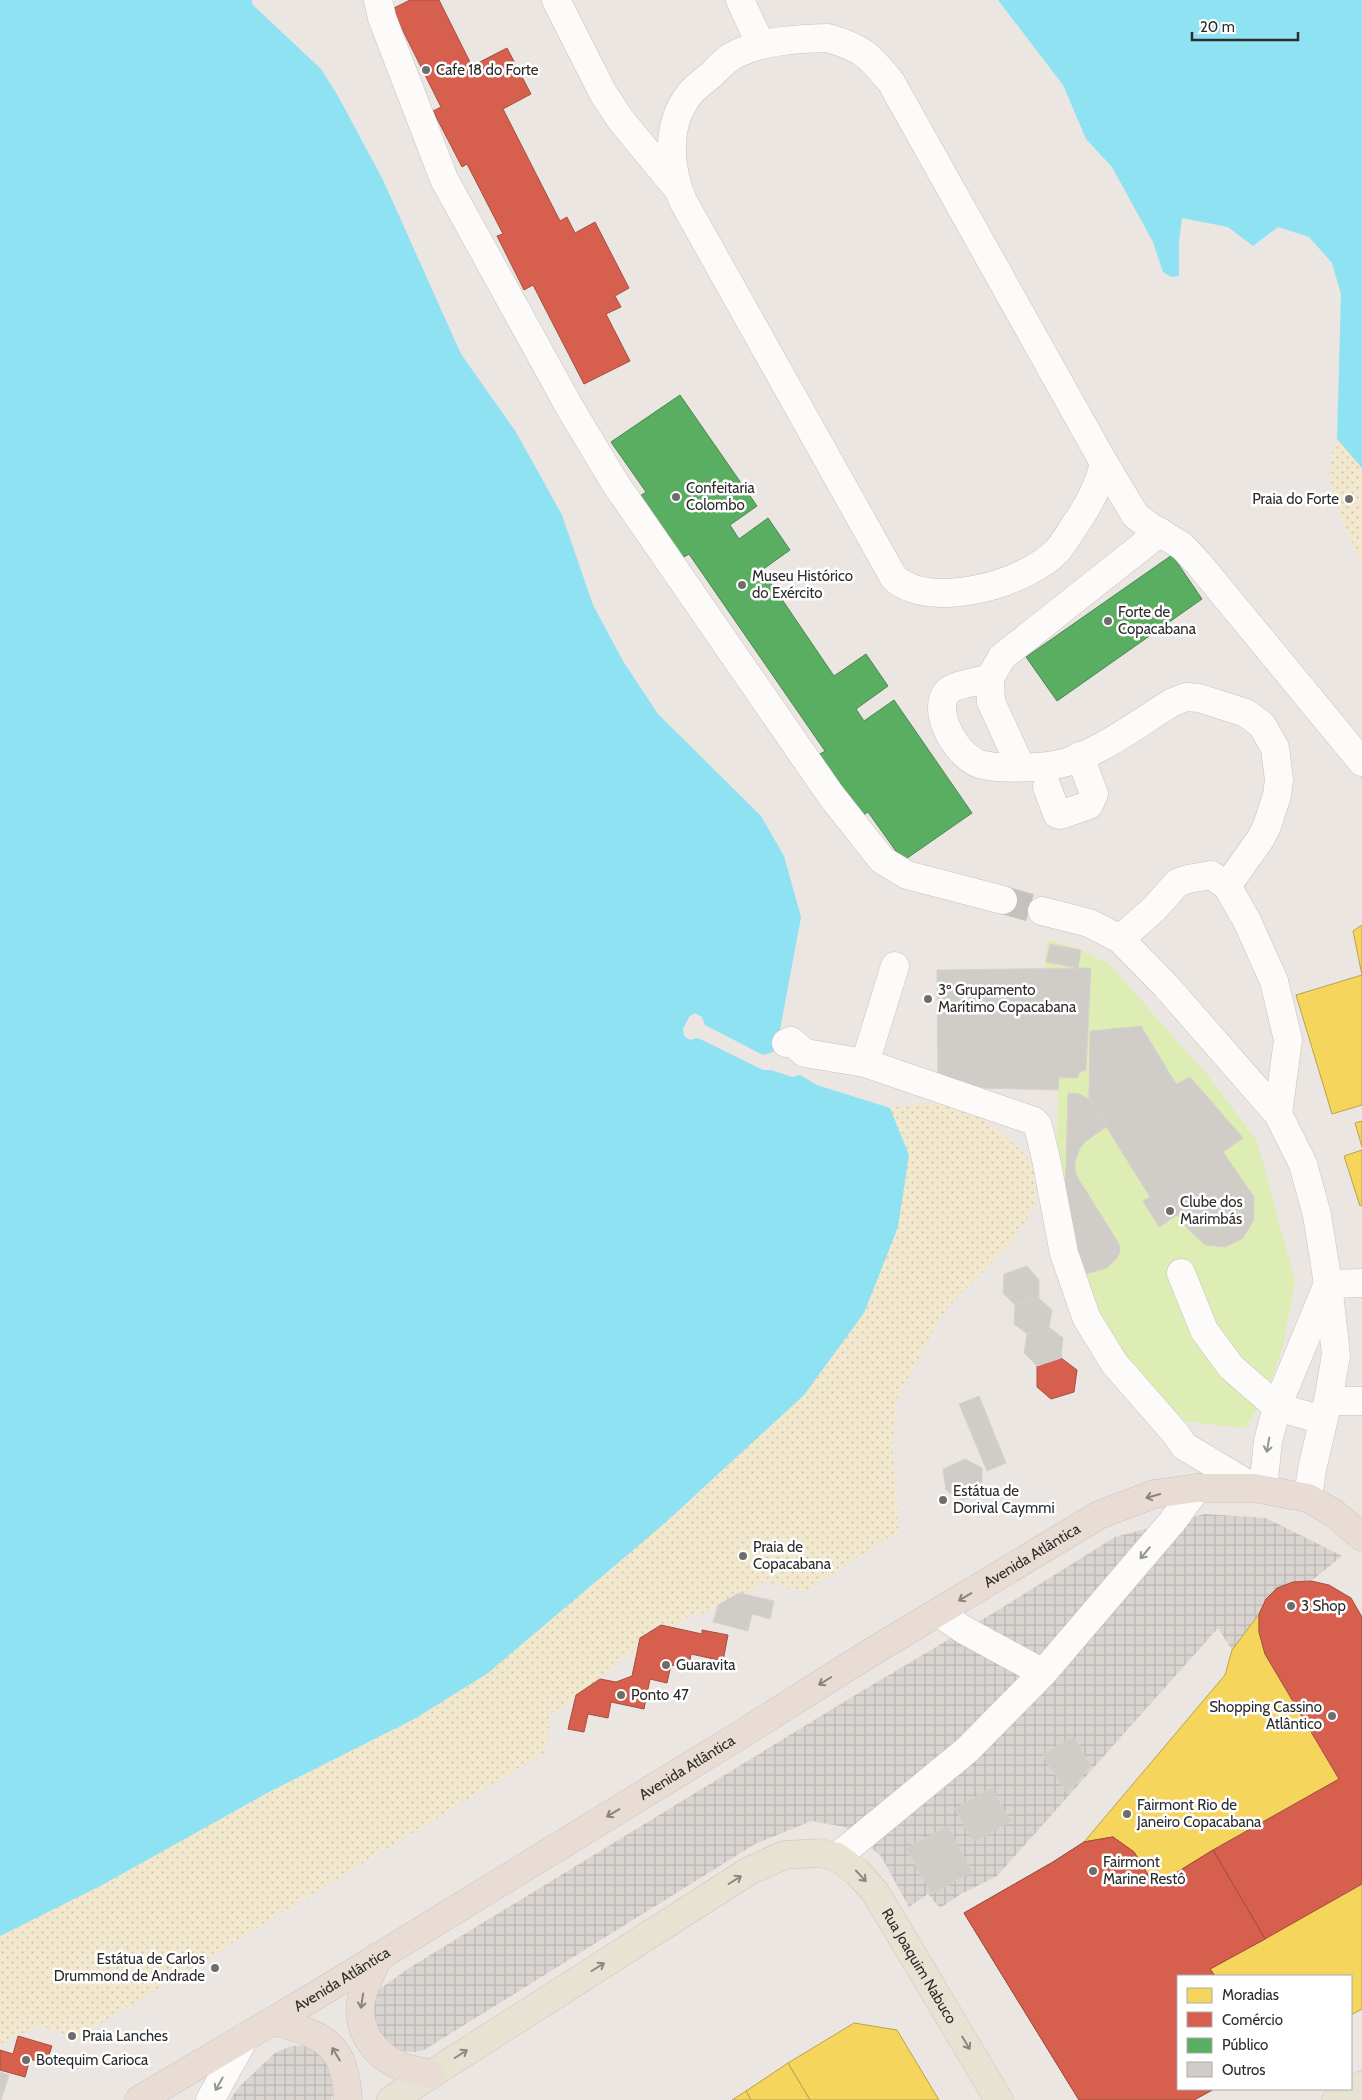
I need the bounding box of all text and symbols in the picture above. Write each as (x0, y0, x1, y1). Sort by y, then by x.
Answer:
scale bar (1192, 10, 1298, 42)
text: 20 m (1200, 18, 1235, 36)
place label: Cafe 18 do Forte (436, 61, 539, 79)
marker: Cafe 18 do Forte (420, 64, 432, 76)
place label: Confeitaria Colombo (686, 479, 755, 514)
place label: Praia do Forte (1252, 490, 1339, 508)
marker: Confeitaria Colombo (670, 491, 682, 503)
marker: Praia do Forte (1343, 493, 1355, 505)
place label: Museu Histórico do Exército (752, 567, 853, 602)
marker: Museu Histórico do Exército (736, 579, 748, 591)
place label: Forte de Copacabana (1118, 603, 1197, 638)
marker: Forte de Copacabana (1102, 615, 1114, 627)
place label: 3º Grupamento Marítimo Copacabana (938, 981, 1077, 1016)
marker: 3º Grupamento Marítimo Copacabana (922, 993, 934, 1005)
place label: Clube dos Marimbás (1180, 1193, 1243, 1228)
marker: Clube dos Marimbás (1164, 1205, 1176, 1217)
one-way arrow (1263, 1436, 1273, 1452)
place label: Estátua de Dorival Caymmi (953, 1482, 1055, 1517)
one-way arrow (1145, 1491, 1161, 1501)
marker: Estátua de Dorival Caymmi (937, 1494, 949, 1506)
street label: Avenida Atlântica (981, 1519, 1084, 1591)
place label: Praia de Copacabana (753, 1538, 832, 1573)
one-way arrow (1139, 1546, 1150, 1559)
marker: Praia de Copacabana (737, 1550, 749, 1562)
one-way arrow (958, 1593, 972, 1603)
place label: 3 Shop (1301, 1597, 1346, 1615)
marker: 3 Shop (1285, 1600, 1297, 1612)
place label: Guaravita (676, 1656, 736, 1674)
marker: Guaravita (660, 1659, 672, 1671)
one-way arrow (819, 1676, 833, 1686)
place label: Ponto 47 (631, 1686, 689, 1704)
marker: Ponto 47 (615, 1689, 627, 1701)
place label: Shopping Cassino Atlântico (1209, 1698, 1322, 1733)
marker: Shopping Cassino Atlântico (1326, 1710, 1338, 1722)
street label: Avenida Atlântica (636, 1731, 739, 1804)
place label: Fairmont Rio de Janeiro Copacabana (1136, 1796, 1262, 1831)
marker: Fairmont Rio de Janeiro Copacabana (1121, 1808, 1133, 1820)
one-way arrow (607, 1809, 621, 1819)
place label: Fairmont Marine Restô (1103, 1853, 1186, 1888)
marker: Fairmont Marine Restô (1087, 1865, 1099, 1877)
one-way arrow (855, 1870, 867, 1883)
one-way arrow (728, 1874, 742, 1885)
street label: Rua Joaquim Nabuco (878, 1905, 960, 2027)
street label: Avenida Atlântica (291, 1943, 394, 2015)
place label: Estátua de Carlos Drummond de Andrade (54, 1950, 205, 1985)
one-way arrow (591, 1961, 605, 1972)
marker: Estátua de Carlos Drummond de Andrade (209, 1962, 221, 1974)
legend (1177, 1975, 1352, 2090)
text: Moradias (1222, 1986, 1279, 2004)
one-way arrow (357, 1993, 367, 2009)
text: Comércio (1222, 2011, 1283, 2029)
place label: Praia Lanches (82, 2027, 168, 2045)
marker: Praia Lanches (66, 2030, 78, 2042)
one-way arrow (961, 2036, 971, 2050)
text: Público (1222, 2036, 1268, 2054)
one-way arrow (331, 2047, 341, 2061)
one-way arrow (454, 2049, 468, 2059)
place label: Botequim Carioca (36, 2051, 149, 2069)
marker: Botequim Carioca (20, 2054, 32, 2066)
text: Outros (1222, 2061, 1265, 2079)
one-way arrow (214, 2076, 223, 2091)

